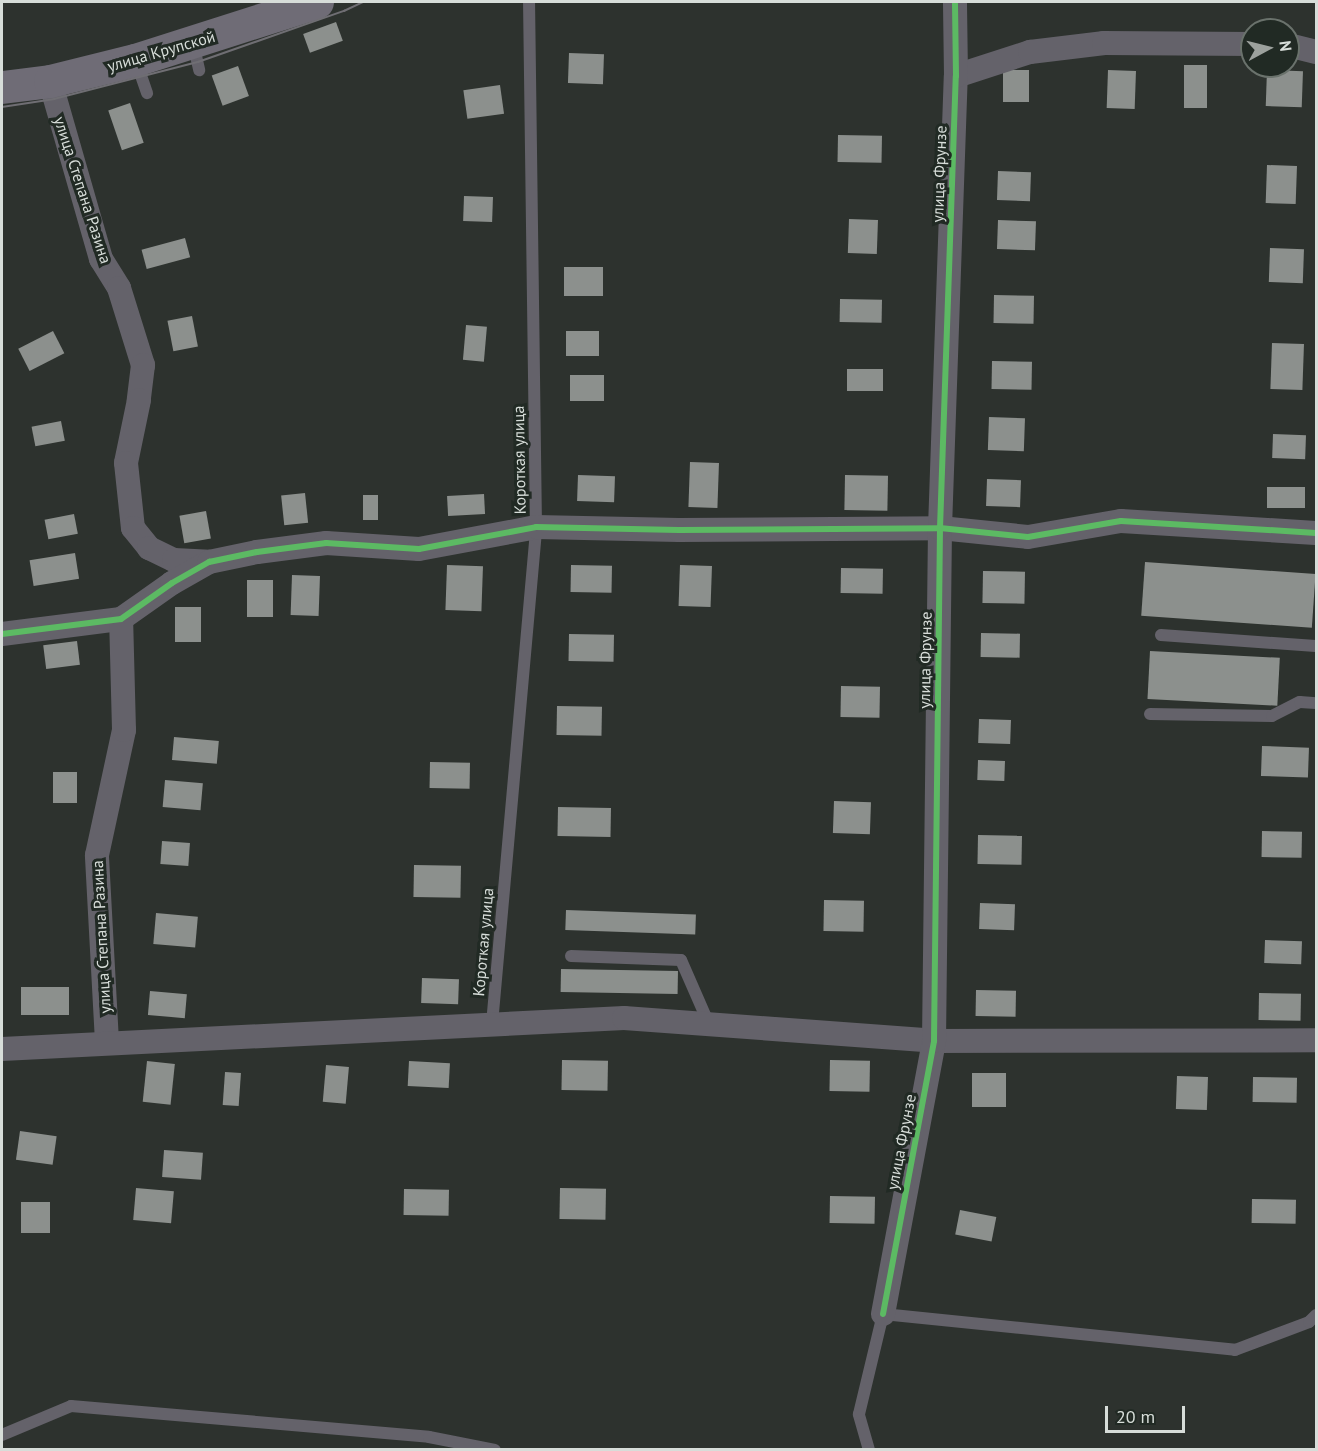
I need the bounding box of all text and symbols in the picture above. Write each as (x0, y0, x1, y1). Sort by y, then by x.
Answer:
north arrow (1240, 18, 1300, 78)
street label: улица Крупской (105, 26, 217, 76)
text: N (1275, 40, 1296, 52)
street label: улица Степана Разина (50, 114, 116, 266)
street label: улица Фрунзе (928, 125, 950, 223)
street label: Короткая улица (508, 405, 530, 515)
street label: улица Фрунзе (915, 611, 935, 709)
street label: улица Степана Разина (87, 860, 115, 1014)
street label: Короткая улица (469, 887, 497, 997)
street label: улица Фрунзе (882, 1092, 920, 1192)
scale bar (1108, 1394, 1188, 1432)
text: 20 m (1116, 1405, 1155, 1428)

